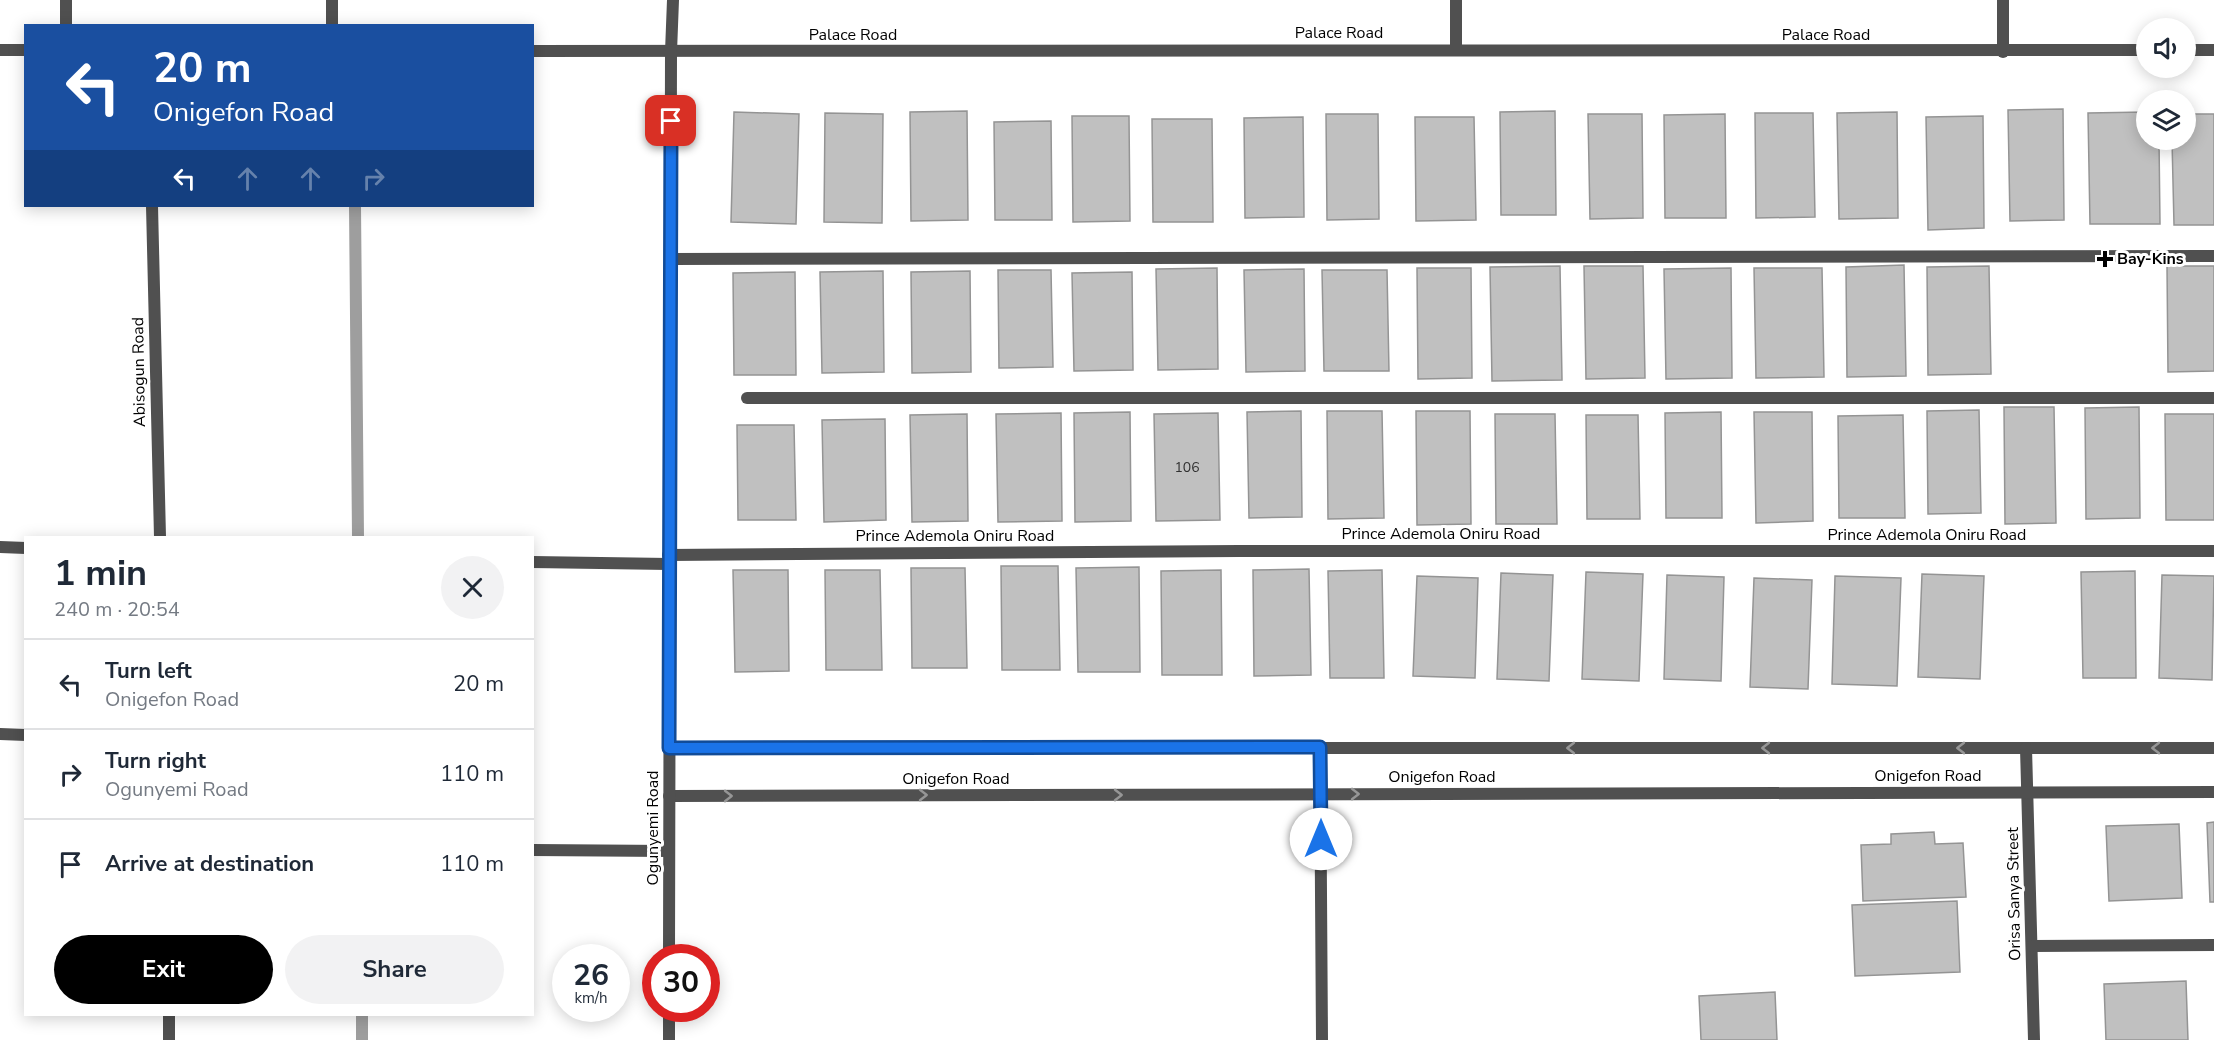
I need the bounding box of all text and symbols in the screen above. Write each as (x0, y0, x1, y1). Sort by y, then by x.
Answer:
map controls (2136, 18, 2196, 150)
button: sound (2136, 18, 2196, 78)
street label: Palace Road (1295, 22, 1383, 44)
street label: Palace Road (809, 24, 897, 46)
street label: Palace Road (1782, 24, 1870, 46)
text: 20 m (153, 40, 252, 97)
icon: left (54, 48, 132, 126)
button: layers (2136, 90, 2196, 150)
text: Onigefon Road (153, 94, 334, 131)
pin (645, 95, 696, 146)
icon: arrive (654, 104, 687, 137)
icon: left (168, 162, 201, 195)
icon: ahead (231, 162, 264, 195)
icon: ahead (294, 162, 327, 195)
icon: right (357, 162, 390, 195)
place label: Bay-Kins (2117, 248, 2184, 270)
marker: Bay-Kins (2098, 252, 2112, 266)
street label: Abisogun Road (127, 317, 151, 427)
house number: 106 (1174, 458, 1200, 477)
street label: Prince Ademola Oniru Road (1342, 523, 1540, 545)
street label: Prince Ademola Oniru Road (1828, 524, 2026, 546)
street label: Prince Ademola Oniru Road (856, 525, 1054, 547)
text: 1 min (54, 549, 147, 598)
button: close (441, 556, 504, 619)
text: 240 m · 20:54 (54, 596, 180, 623)
text: Turn left (105, 656, 192, 686)
icon: left (54, 668, 87, 701)
text: 20 m (453, 669, 504, 699)
text: Onigefon Road (105, 686, 239, 713)
one-way arrow (1566, 742, 1575, 754)
one-way arrow (1761, 742, 1770, 754)
one-way arrow (1956, 742, 1965, 754)
one-way arrow (2151, 742, 2160, 754)
text: Turn right (105, 746, 206, 776)
icon: right (54, 758, 87, 791)
text: 110 m (440, 759, 504, 789)
street label: Onigefon Road (1874, 765, 1982, 787)
street label: Onigefon Road (1388, 766, 1496, 788)
street label: Onigefon Road (902, 768, 1010, 790)
street label: Ogunyemi Road (642, 771, 664, 886)
text: Ogunyemi Road (105, 776, 249, 803)
one-way arrow (1350, 788, 1359, 800)
one-way arrow (918, 789, 927, 801)
one-way arrow (1113, 789, 1122, 801)
one-way arrow (723, 790, 732, 802)
position arrow (1289, 807, 1353, 871)
street label: Orisa Sanya Street (2002, 827, 2026, 961)
icon: arrive (54, 848, 87, 881)
text: Arrive at destination (105, 849, 314, 879)
text: 110 m (440, 849, 504, 879)
button: Exit (54, 935, 273, 1004)
button: Share (285, 935, 504, 1004)
speed limit sign: 30 (642, 944, 720, 1022)
text: 26 (573, 955, 609, 996)
text: km/h (574, 988, 608, 1008)

